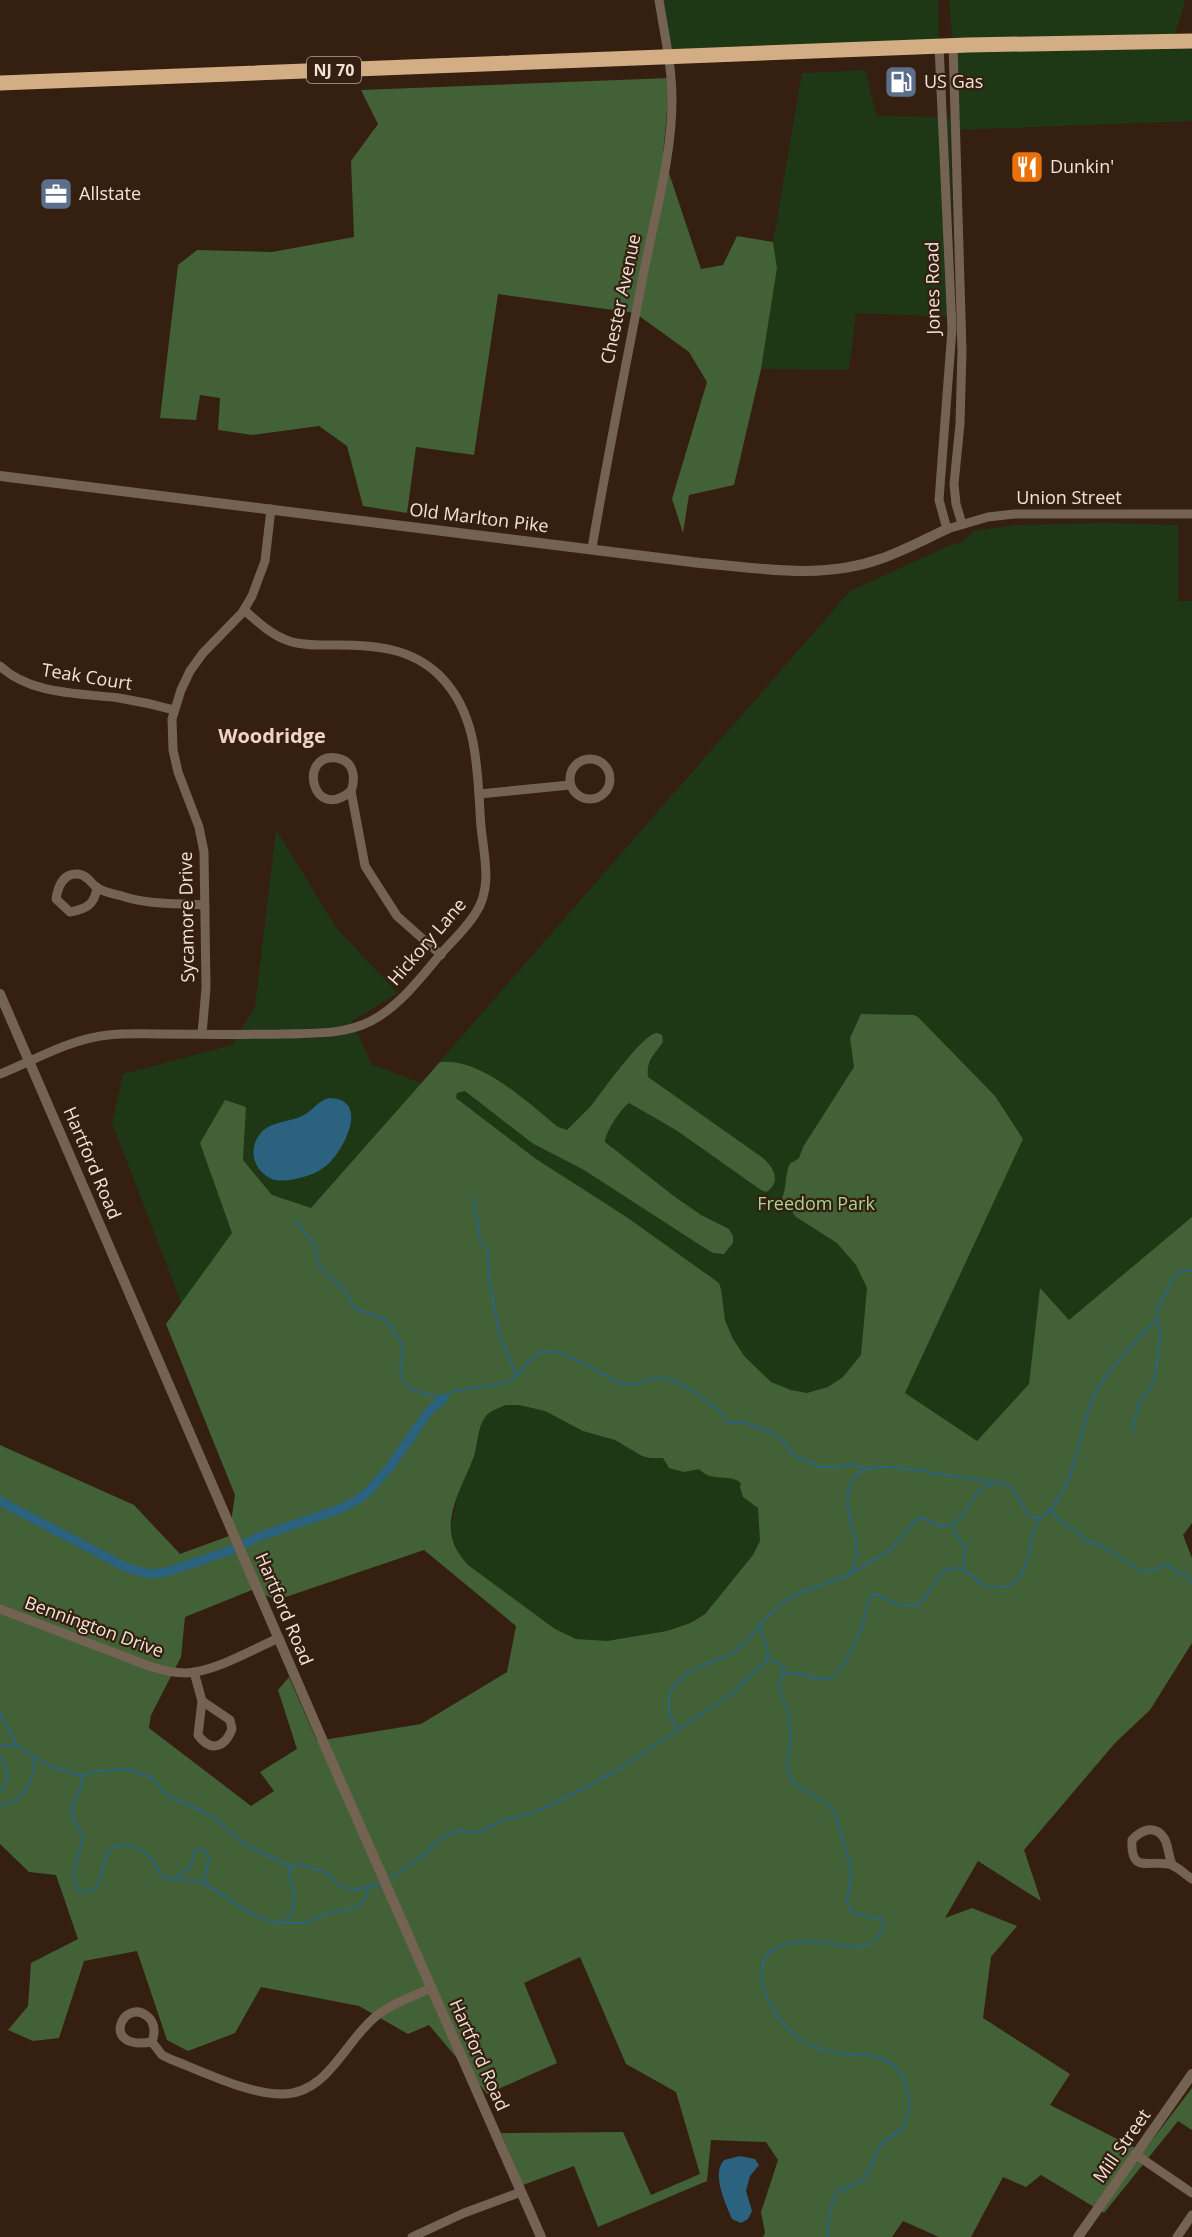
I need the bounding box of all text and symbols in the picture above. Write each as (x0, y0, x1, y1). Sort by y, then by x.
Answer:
road number: NJ 70 (307, 57, 361, 83)
fuel station icon: US Gas (883, 64, 919, 100)
place label: US Gas (924, 69, 983, 93)
restaurant icon: Dunkin' (1009, 149, 1045, 185)
place label: Dunkin' (1050, 154, 1114, 178)
office icon: Allstate (38, 176, 74, 212)
place label: Allstate (79, 181, 141, 205)
street label: Chester Avenue (595, 232, 646, 366)
street label: Jones Road (919, 241, 945, 337)
street label: Union Street (1016, 485, 1122, 509)
street label: Old Marlton Pike (408, 497, 550, 537)
street label: Teak Court (40, 657, 134, 695)
district label: Woodridge (218, 722, 326, 749)
street label: Sycamore Drive (173, 851, 199, 983)
street label: Hickory Lane (382, 893, 471, 990)
street label: Hartford Road (58, 1103, 127, 1222)
park label: Freedom Park (757, 1191, 875, 1215)
street label: Hartford Road (250, 1549, 319, 1668)
street label: Bennington Drive (22, 1590, 167, 1662)
street label: Hartford Road (445, 1995, 515, 2114)
street label: Mill Street (1087, 2104, 1155, 2187)

